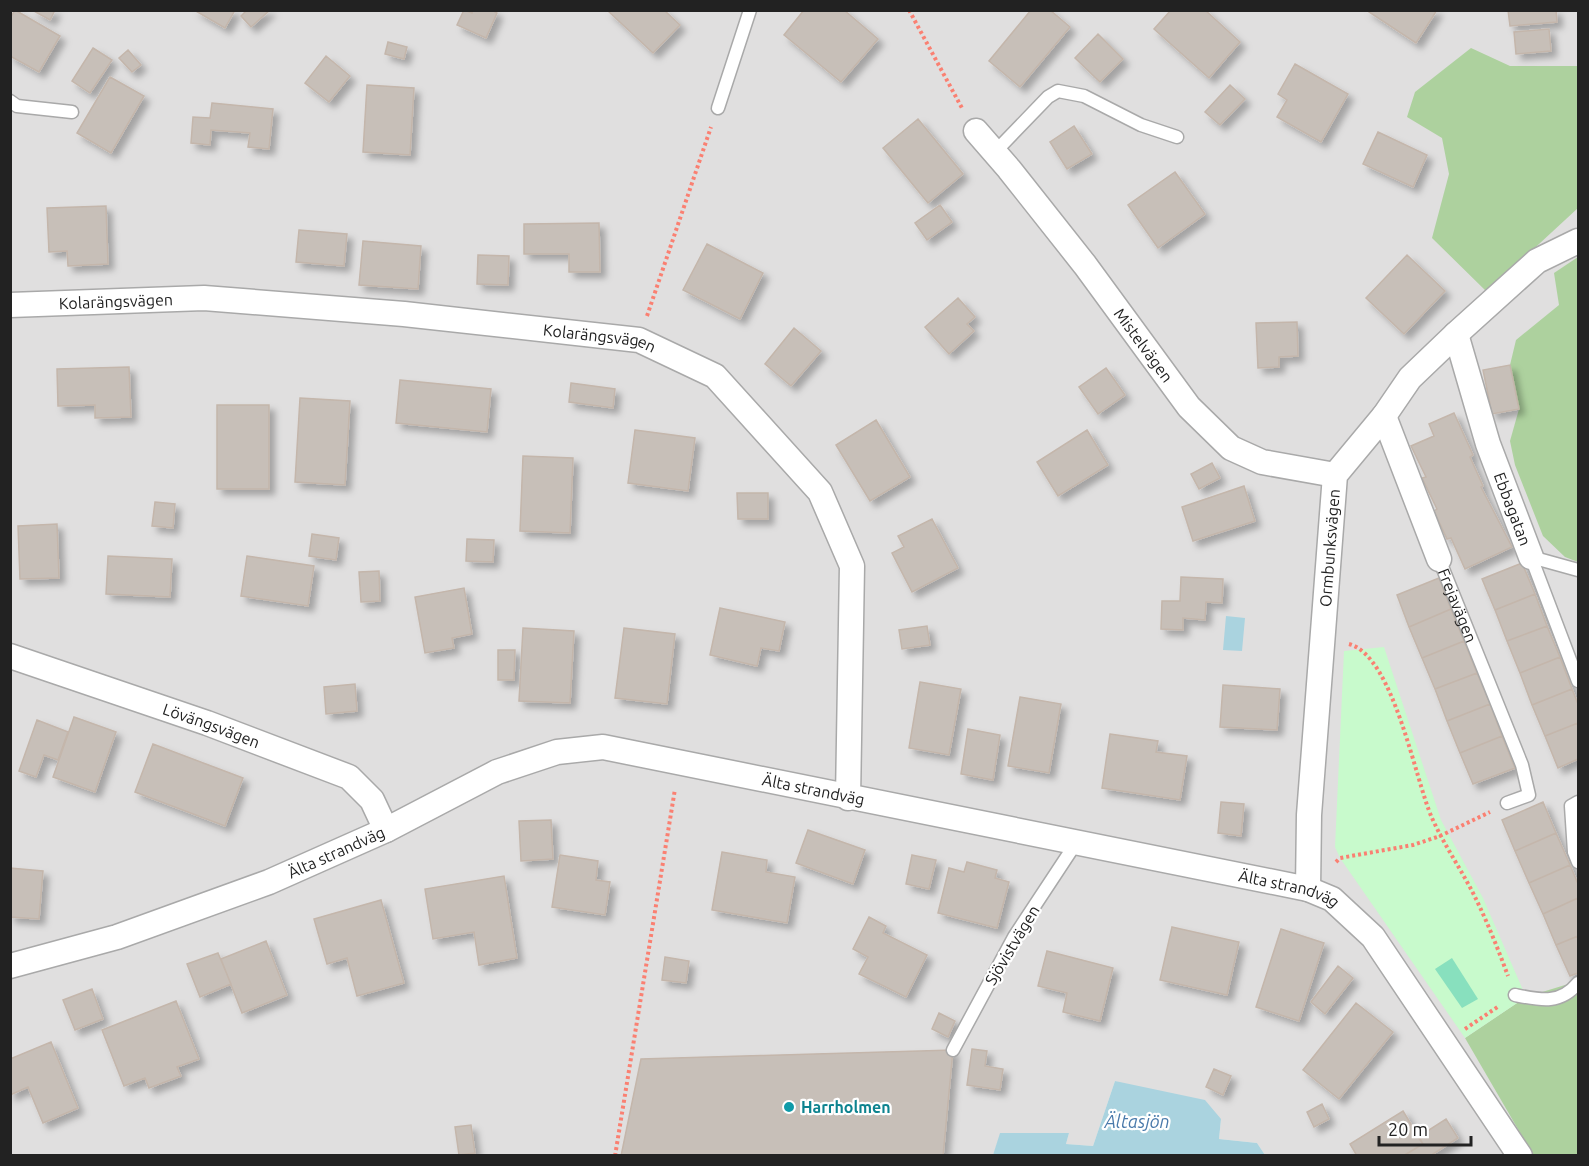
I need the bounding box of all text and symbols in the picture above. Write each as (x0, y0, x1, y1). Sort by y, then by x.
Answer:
street label: Kolarängsvägen (59, 290, 173, 312)
street label: Mistelvägen (1111, 305, 1177, 386)
street label: Kolarängsvägen (542, 320, 659, 356)
street label: Ebbagatan (1491, 470, 1535, 548)
street label: Ormbunksvägen (1316, 488, 1343, 607)
street label: Frejavägen (1435, 566, 1481, 645)
street label: Lövängsvägen (160, 700, 262, 751)
street label: Älta strandväg (761, 770, 866, 808)
street label: Älta strandväg (285, 823, 387, 882)
street label: Älta strandväg (1237, 866, 1344, 911)
street label: Sjövistvägen (981, 902, 1043, 988)
place label: Harrholmen (801, 1098, 891, 1116)
marker: Harrholmen (782, 1100, 796, 1114)
scale bar (1379, 1109, 1470, 1147)
water label: Ältasjön (1104, 1111, 1169, 1131)
text: 20 m (1388, 1119, 1428, 1139)

